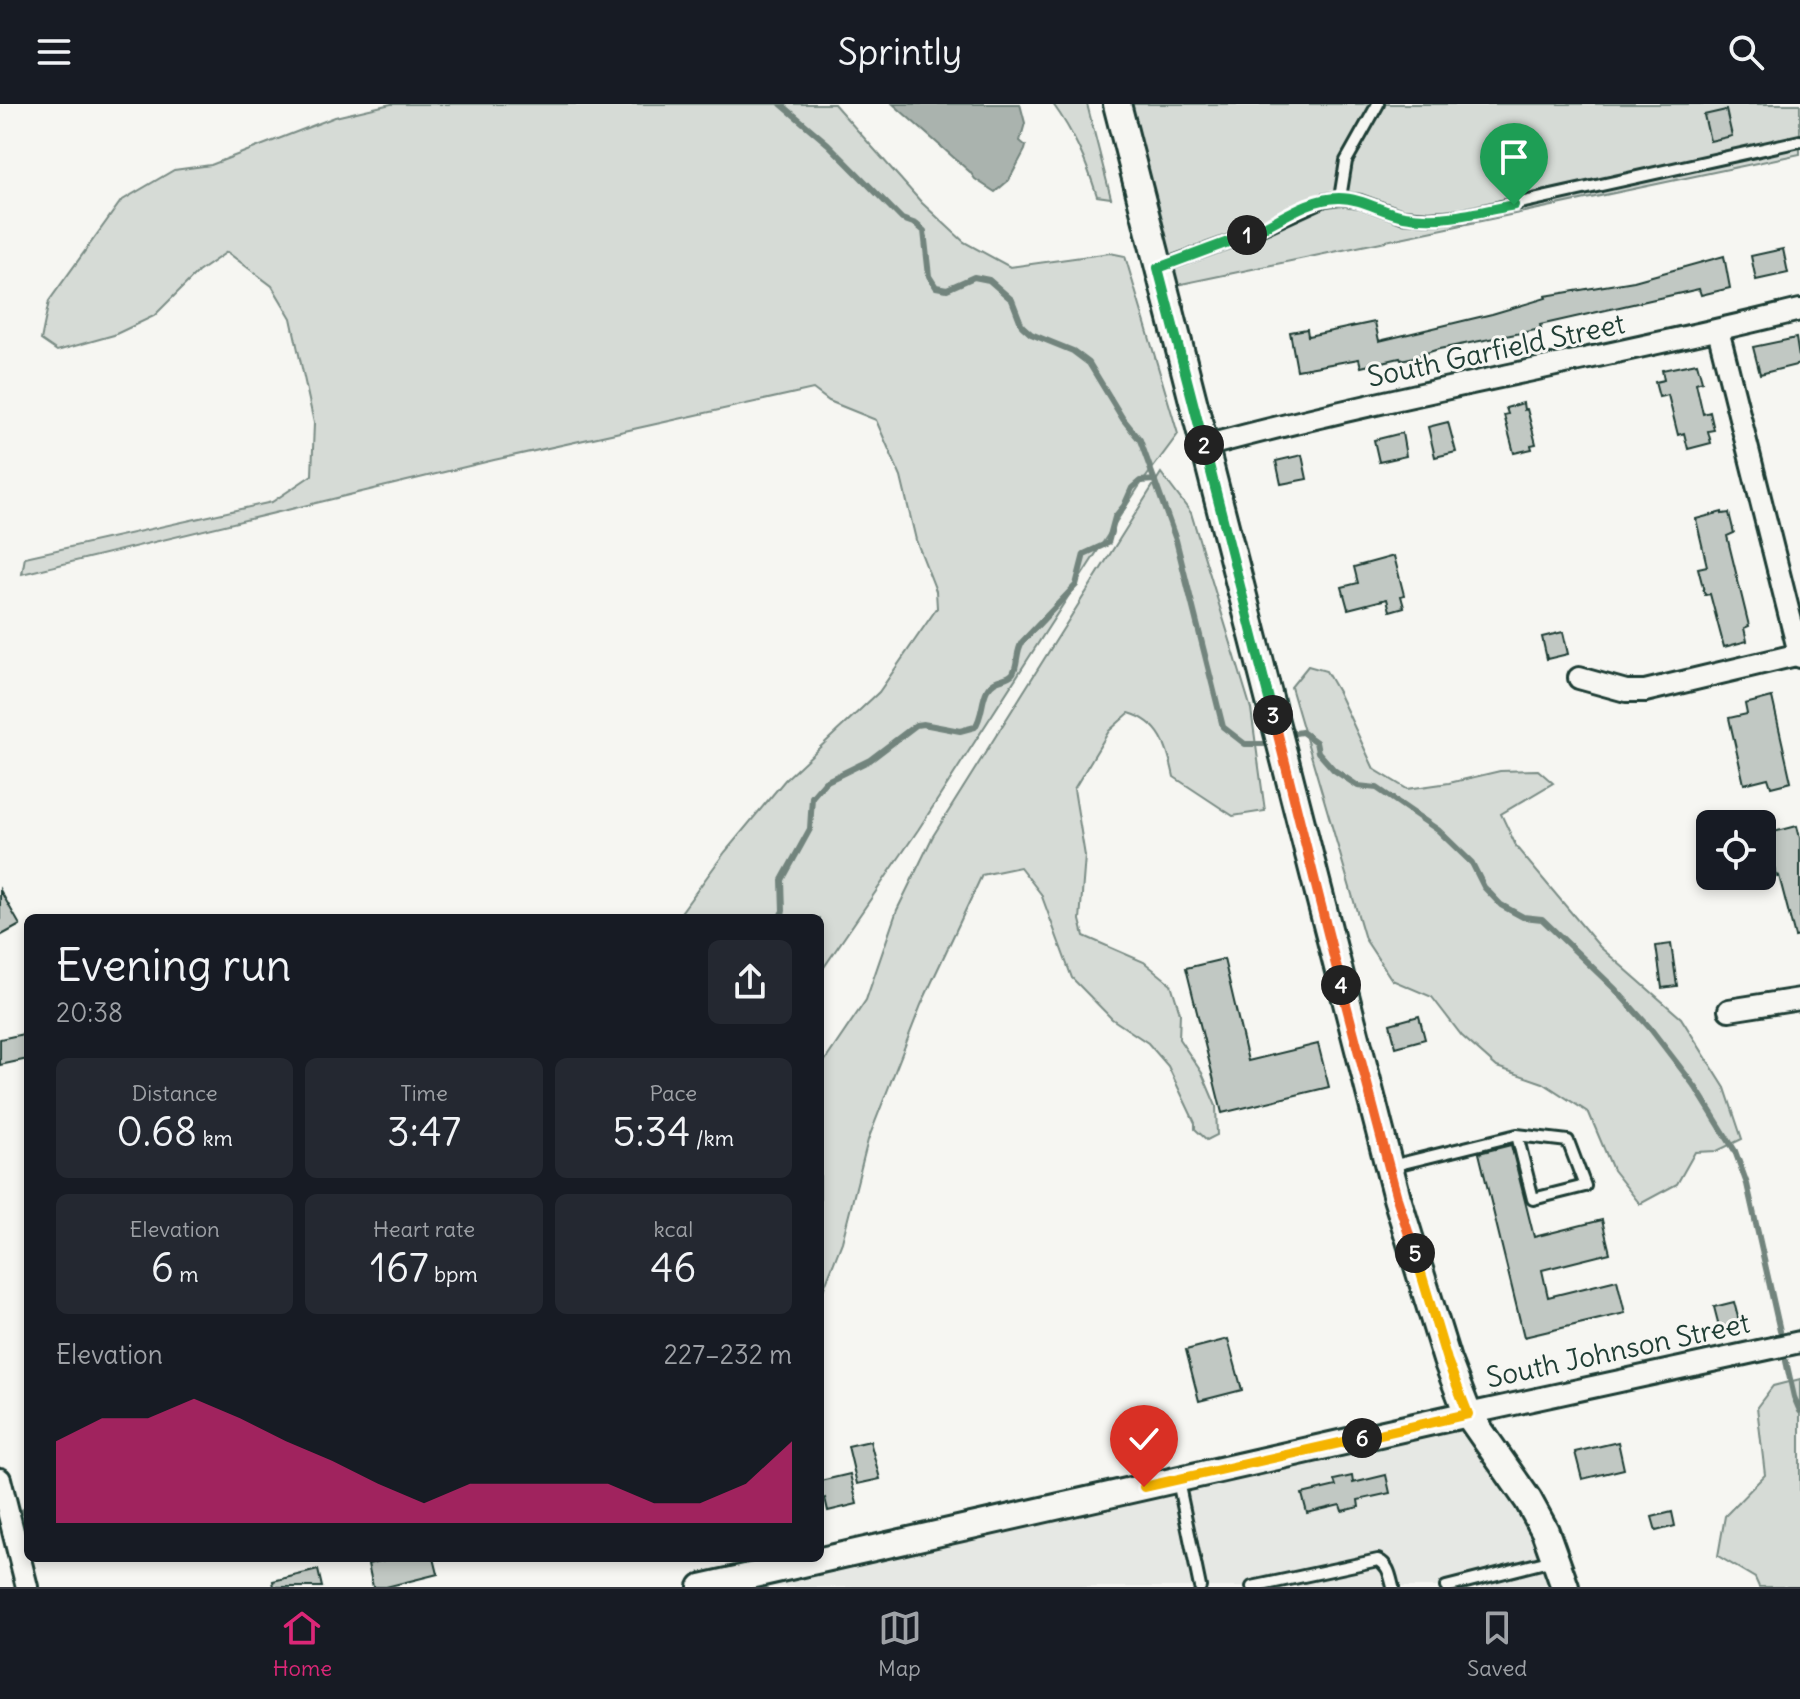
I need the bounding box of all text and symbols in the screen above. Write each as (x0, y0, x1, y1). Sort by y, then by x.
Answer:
icon: menu (32, 30, 76, 74)
text: Sprintly (838, 30, 962, 75)
icon: search (1724, 30, 1768, 74)
pin (1480, 123, 1548, 205)
icon: arrive (1492, 135, 1536, 179)
pin: 1 (1227, 215, 1267, 255)
text: 1 (1243, 221, 1251, 249)
street label: South Garfield Street (1364, 305, 1628, 395)
pin: 2 (1184, 425, 1224, 465)
text: 2 (1198, 431, 1210, 459)
pin: 3 (1253, 695, 1293, 735)
text: 3 (1267, 701, 1279, 729)
map controls (1696, 810, 1776, 890)
button: locate (1696, 810, 1776, 890)
text: Evening run (56, 938, 291, 993)
button: share (708, 940, 792, 1024)
pin: 4 (1321, 965, 1361, 1005)
text: 4 (1335, 971, 1347, 999)
text: 20:38 (56, 996, 123, 1029)
text: Distance (132, 1079, 218, 1107)
text: Time (400, 1079, 448, 1107)
text: Pace (649, 1079, 697, 1107)
text: 0.68 (116, 1107, 197, 1157)
text: 3:47 (387, 1107, 461, 1157)
text: 5:34 (613, 1107, 690, 1157)
text: km (197, 1124, 233, 1152)
text: /km (690, 1124, 734, 1152)
text: Elevation (130, 1215, 220, 1243)
text: Heart rate (373, 1215, 475, 1243)
text: kcal (654, 1215, 693, 1243)
pin: 5 (1395, 1233, 1435, 1273)
text: 5 (1409, 1239, 1421, 1267)
text: 6 (151, 1243, 174, 1293)
text: 167 (370, 1243, 429, 1293)
text: 46 (650, 1243, 696, 1293)
text: m (174, 1260, 198, 1288)
text: bpm (429, 1260, 478, 1288)
street label: South Johnson Street (1483, 1305, 1753, 1395)
text: Elevation (56, 1338, 163, 1371)
text: 227–232 m (664, 1338, 792, 1371)
pin (1110, 1405, 1178, 1487)
icon: check (1122, 1417, 1166, 1461)
pin: 6 (1342, 1418, 1382, 1458)
text: 6 (1356, 1424, 1368, 1452)
tab: Home (273, 1606, 332, 1682)
tab: Map (878, 1606, 922, 1682)
tab: Saved (1467, 1606, 1527, 1682)

